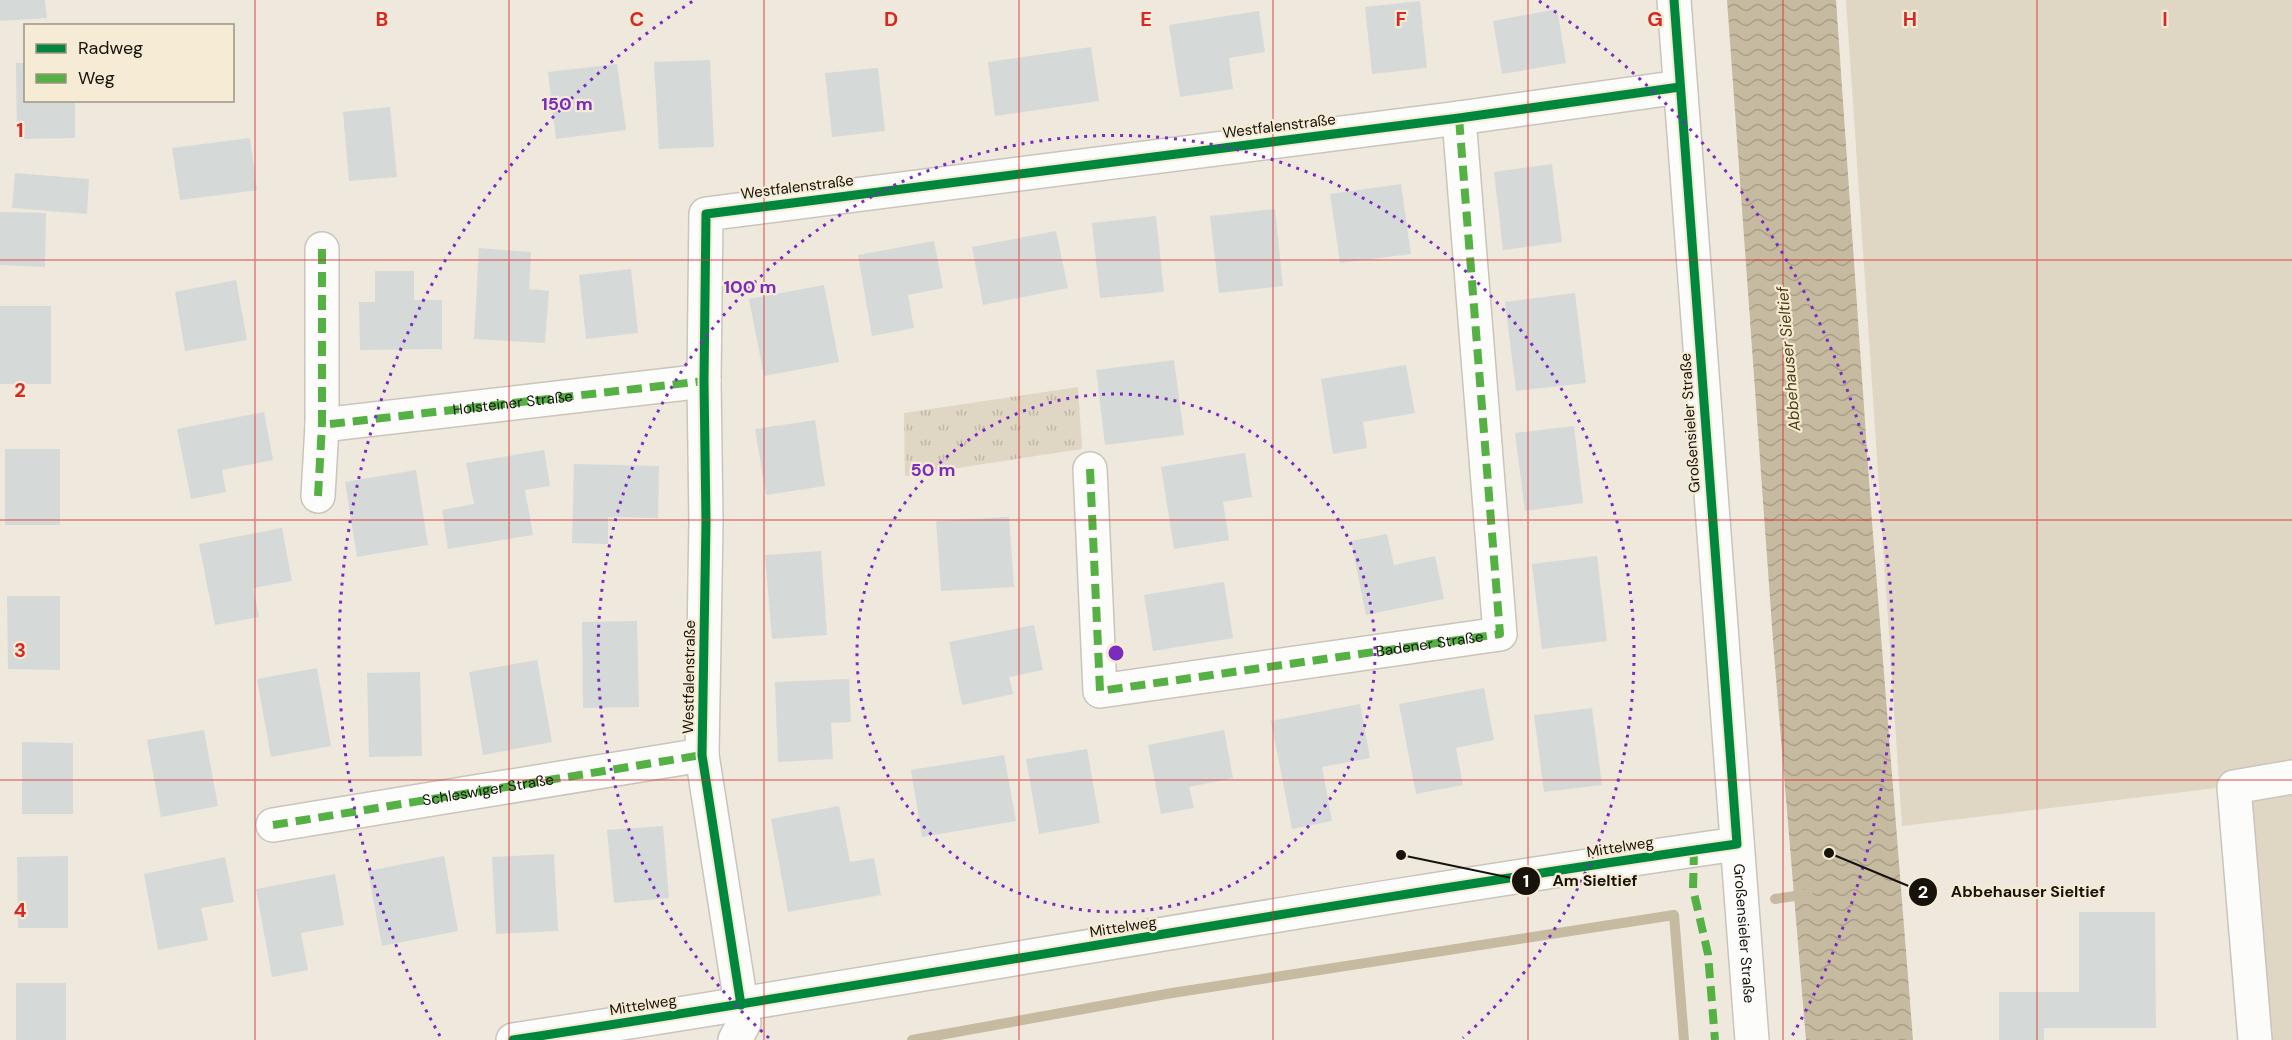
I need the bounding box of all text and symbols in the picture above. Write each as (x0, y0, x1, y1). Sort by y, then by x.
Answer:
text: B (376, 6, 388, 32)
text: C (630, 6, 644, 32)
text: D (884, 6, 898, 32)
text: E (1140, 6, 1152, 32)
text: F (1395, 6, 1407, 32)
text: G (1647, 6, 1663, 32)
text: H (1903, 6, 1917, 32)
text: I (2162, 6, 2168, 32)
legend (24, 24, 234, 102)
text: Radweg (78, 36, 143, 60)
text: Weg (78, 66, 115, 90)
text: 150 m (541, 92, 593, 116)
street label: Westfalenstraße (1221, 109, 1337, 143)
text: 1 (16, 117, 24, 143)
street label: Westfalenstraße (739, 170, 855, 204)
text: 100 m (723, 275, 777, 299)
water label: Abbehauser Sieltief (1772, 284, 1805, 433)
street label: Großensieler Straße (1675, 353, 1705, 493)
text: 2 (14, 377, 26, 403)
street label: Holsteiner Straße (452, 386, 574, 420)
text: 50 m (910, 458, 956, 482)
street label: Westfalenstraße (678, 620, 700, 734)
street label: Badener Straße (1374, 627, 1485, 662)
text: 3 (14, 637, 26, 663)
centre of rings (1106, 643, 1126, 663)
street label: Schleswiger Straße (421, 769, 555, 810)
street label: Mittelweg (1585, 832, 1655, 862)
street label: Großensieler Straße (1729, 863, 1759, 1004)
callout: Am Sieltief (1511, 864, 1650, 898)
text: 1 (1523, 869, 1529, 893)
text: Am Sieltief (1553, 870, 1638, 891)
callout: Abbehauser Sieltief (1908, 875, 2117, 909)
text: 2 (1918, 880, 1928, 904)
text: Abbehauser Sieltief (1951, 881, 2105, 902)
text: 4 (14, 897, 27, 923)
street label: Mittelweg (1088, 912, 1158, 942)
street label: Mittelweg (608, 990, 678, 1020)

